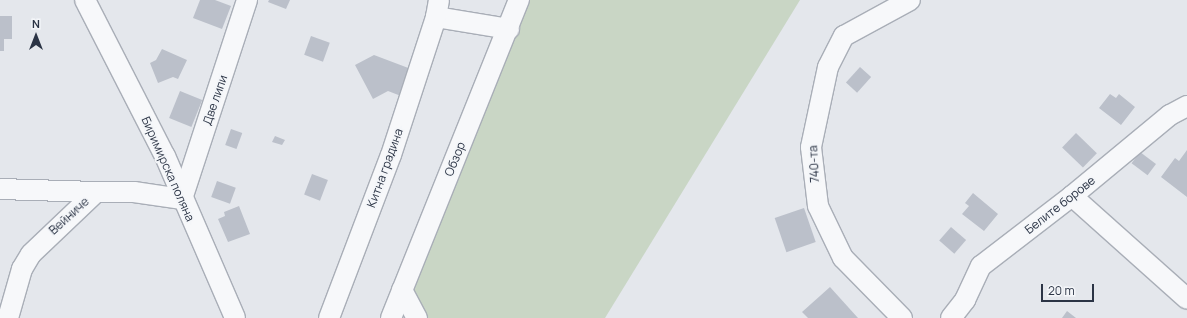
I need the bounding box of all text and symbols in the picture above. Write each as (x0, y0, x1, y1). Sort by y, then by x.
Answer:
north arrow (16, 16, 56, 56)
text: N (32, 16, 40, 31)
street label: Две липи (200, 73, 230, 127)
street label: Биримирска поляна (138, 114, 198, 224)
street label: Китна градина (364, 126, 406, 210)
street label: Обзор (442, 140, 468, 178)
street label: 740-та (806, 145, 822, 183)
street label: Белите борове (1022, 173, 1098, 237)
street label: Вейниче (46, 194, 92, 238)
scale bar (1043, 276, 1096, 302)
text: 20 m (1048, 282, 1075, 299)

